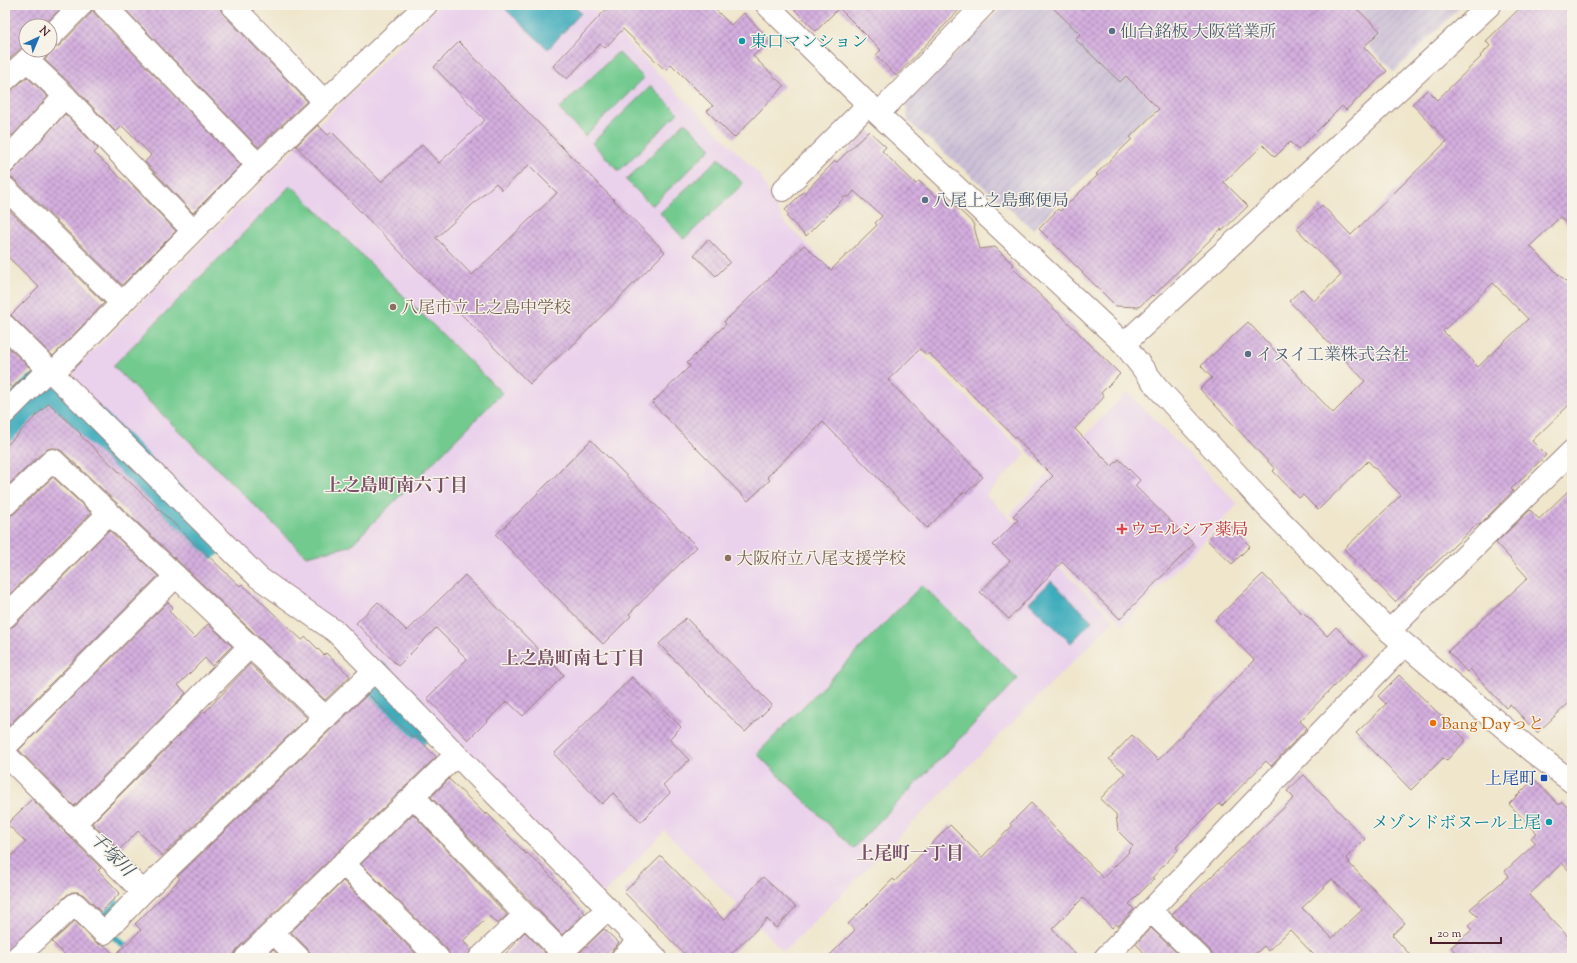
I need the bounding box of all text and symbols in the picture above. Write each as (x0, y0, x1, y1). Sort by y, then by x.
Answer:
north arrow (18, 18, 58, 58)
place label: 仙台銘板 大阪営業所 (1120, 21, 1277, 45)
text: N (35, 22, 53, 40)
marker: 仙台銘板 大阪営業所 (1107, 26, 1117, 36)
place label: 東口マンション (750, 31, 868, 55)
marker: 東口マンション (737, 36, 747, 46)
place label: 八尾上之島郵便局 (933, 190, 1069, 214)
marker: 八尾上之島郵便局 (920, 195, 930, 205)
place label: 八尾市立上之島中学校 (401, 297, 571, 321)
marker: 八尾市立上之島中学校 (388, 302, 398, 312)
place label: イヌイ工業株式会社 (1256, 344, 1409, 368)
marker: イヌイ工業株式会社 (1243, 349, 1253, 359)
district label: 上之島町南六丁目 (324, 474, 468, 500)
place label: ウエルシア薬局 (1130, 519, 1249, 543)
marker: ウエルシア薬局 (1117, 524, 1127, 534)
place label: 大阪府立八尾支援学校 (736, 548, 906, 572)
marker: 大阪府立八尾支援学校 (723, 553, 733, 563)
district label: 上之島町南七丁目 (501, 647, 645, 673)
place label: Bang Dayっと (1441, 713, 1545, 737)
marker: Bang Dayっと (1428, 718, 1438, 728)
place label: 上尾町 (1485, 768, 1536, 792)
marker: 上尾町 (1539, 773, 1549, 783)
place label: メゾンドボヌール上尾 (1372, 812, 1541, 836)
marker: メゾンドボヌール上尾 (1544, 817, 1554, 827)
water label: 千塚川 (82, 827, 140, 885)
district label: 上尾町一丁目 (856, 842, 964, 868)
scale bar (1431, 919, 1501, 945)
text: 20 m (1437, 925, 1462, 943)

